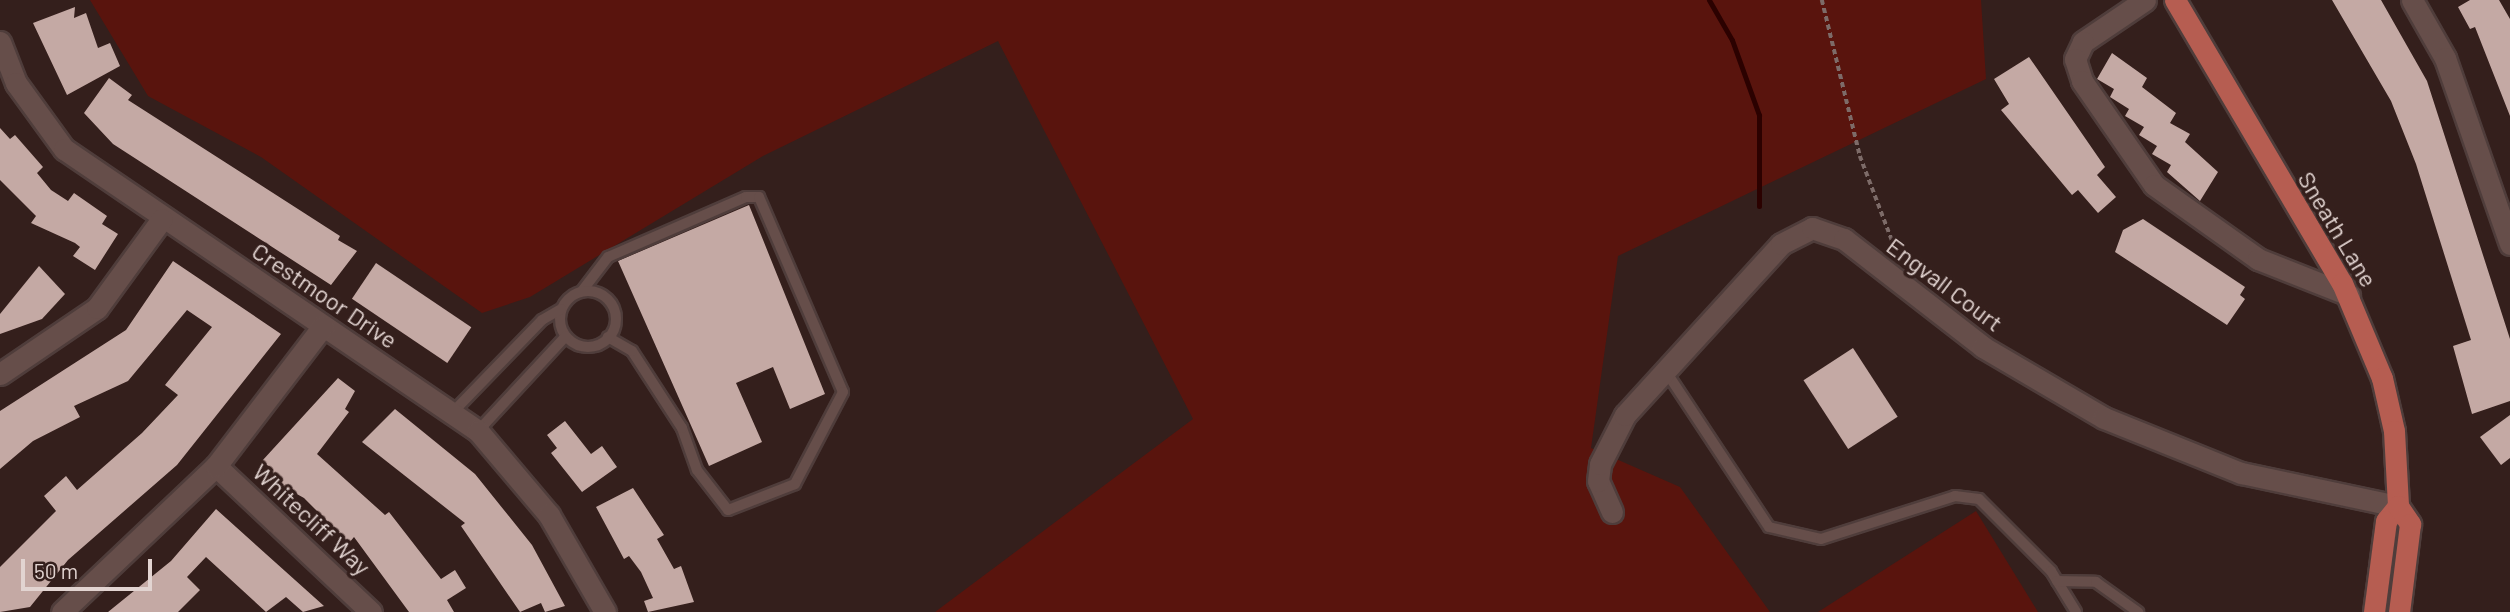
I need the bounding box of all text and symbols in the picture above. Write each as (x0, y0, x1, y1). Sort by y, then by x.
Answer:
street label: Sneath Lane (2292, 166, 2384, 292)
street label: Engvall Court (1881, 231, 2009, 337)
street label: Crestmoor Drive (247, 236, 403, 354)
street label: Whitecliff Way (247, 457, 377, 581)
scale bar (24, 546, 156, 590)
text: 50 m (34, 558, 78, 583)

